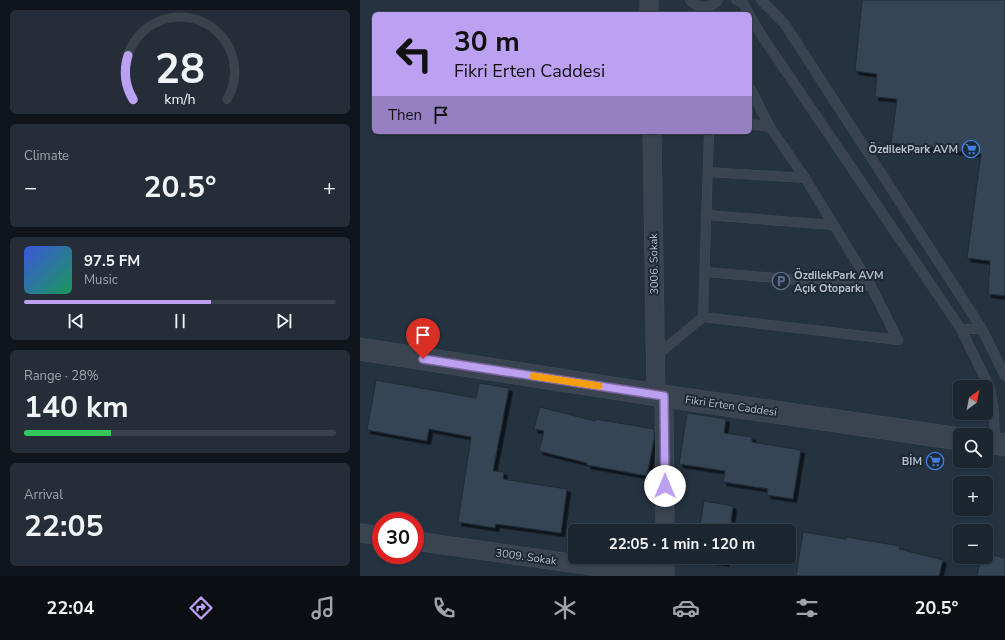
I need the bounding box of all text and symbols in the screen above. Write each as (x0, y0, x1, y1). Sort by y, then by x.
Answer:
text: 30 m (454, 23, 520, 61)
icon: left (388, 28, 440, 80)
text: 28 (155, 41, 205, 98)
text: Fikri Erten Caddesi (454, 59, 605, 83)
text: km/h (164, 90, 196, 109)
icon: arrive (430, 104, 452, 126)
text: Then (388, 105, 422, 125)
supermarket icon: ÖzdilekPark AVM (961, 139, 981, 159)
place label: ÖzdilekPark AVM (869, 141, 958, 157)
text: Climate (24, 147, 69, 165)
text: 20.5° (144, 167, 216, 208)
text: − (24, 173, 37, 203)
text: + (323, 173, 336, 203)
street label: 3006. Sokak (646, 233, 662, 295)
text: 97.5 FM (84, 251, 140, 271)
place label: ÖzdilekPark AVM Açık Otoparkı (794, 267, 883, 296)
text: Music (84, 271, 118, 289)
parking icon: ÖzdilekPark AVM Açık Otoparkı (771, 271, 791, 291)
icon: previous (65, 310, 87, 332)
icon: pause (169, 310, 191, 332)
icon: next (273, 310, 295, 332)
pin (406, 318, 440, 359)
icon: arrive (412, 324, 434, 346)
text: Range · 28% (24, 367, 99, 385)
north arrow (953, 380, 993, 420)
map controls (953, 380, 993, 564)
text: 140 km (24, 387, 129, 428)
street label: Fikri Erten Caddesi (684, 392, 778, 420)
button: search (953, 428, 993, 468)
supermarket icon: BİM (925, 451, 945, 471)
place label: BİM (902, 453, 922, 469)
position arrow (644, 465, 686, 507)
button: + (953, 476, 993, 516)
text: Arrival (24, 486, 63, 504)
text: 22:05 (24, 506, 103, 547)
speed limit sign: 30 (372, 512, 424, 564)
button: − (953, 524, 993, 564)
text: 22:05 · 1 min · 120 m (609, 534, 755, 554)
street label: 3009. Sokak (495, 545, 558, 569)
icon: directions (187, 594, 215, 622)
icon: music (309, 594, 337, 622)
icon: phone (430, 594, 458, 622)
icon: climate (551, 594, 579, 622)
icon: car (672, 594, 700, 622)
icon: filters (793, 594, 821, 622)
text: 22:04 (47, 596, 94, 620)
text: 20.5° (915, 596, 958, 620)

